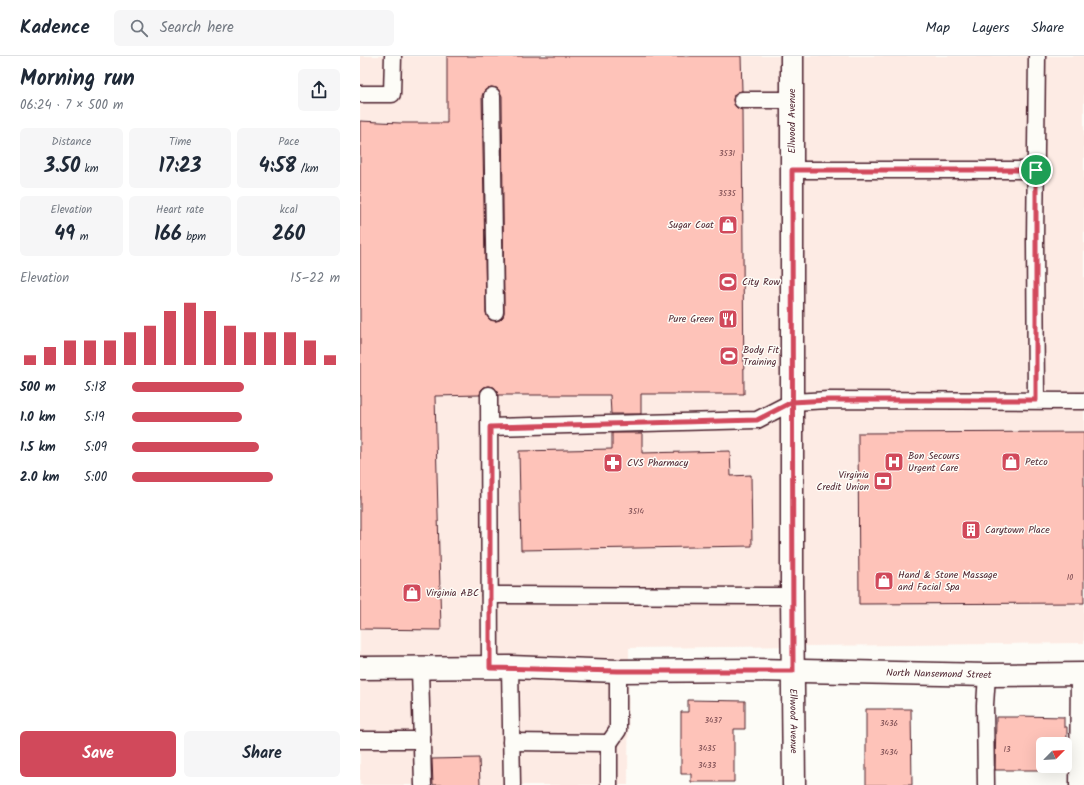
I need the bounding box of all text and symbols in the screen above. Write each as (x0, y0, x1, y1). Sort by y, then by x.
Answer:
search box (114, 10, 394, 46)
text: Kadence (20, 13, 90, 43)
text: Search here (160, 16, 234, 40)
icon: search (128, 17, 150, 39)
text: Map (926, 17, 950, 39)
text: Layers (972, 17, 1010, 39)
text: Share (1032, 17, 1064, 39)
text: Morning run (20, 62, 135, 97)
button: share (298, 69, 340, 111)
street label: Ellwood Avenue (784, 88, 800, 153)
text: 06:24 · 7 × 500 m (20, 95, 123, 116)
text: Distance (52, 133, 91, 151)
text: Time (169, 133, 191, 151)
text: Pace (278, 133, 299, 151)
house number: 3531 (719, 147, 735, 160)
text: 3.50 (44, 151, 80, 183)
text: 17:23 (158, 151, 201, 183)
text: 4:58 (259, 151, 296, 183)
pin (1019, 153, 1053, 187)
icon: arrive (1025, 159, 1047, 181)
text: km (80, 160, 99, 178)
text: /km (296, 160, 319, 178)
house number: 3535 (718, 187, 737, 200)
text: Elevation (51, 201, 92, 219)
text: Heart rate (156, 201, 204, 219)
text: kcal (280, 201, 298, 219)
shop icon: Sugar Coat (717, 214, 739, 236)
place label: Sugar Coat (668, 217, 714, 233)
text: 49 (54, 219, 75, 251)
text: 166 (154, 219, 182, 251)
text: 260 (272, 219, 305, 251)
text: m (75, 228, 88, 246)
text: bpm (182, 228, 206, 246)
text: Elevation (20, 268, 69, 289)
text: 15–22 m (290, 268, 340, 289)
sports icon: City Row (717, 271, 739, 293)
place label: City Row (742, 274, 780, 290)
restaurant icon: Pure Green (717, 308, 739, 330)
place label: Pure Green (668, 311, 714, 327)
place label: Body Fit Training (743, 342, 779, 370)
sports icon: Body Fit Training (718, 345, 740, 367)
text: 500 m (20, 377, 56, 398)
text: 5:18 (84, 377, 106, 398)
text: 1.0 km (20, 407, 56, 428)
text: 5:19 (84, 407, 105, 428)
text: 1.5 km (20, 437, 56, 458)
text: 5:09 (84, 437, 107, 458)
place label: Bon Secours Urgent Care (908, 448, 960, 476)
hospital icon: Bon Secours Urgent Care (883, 451, 905, 473)
shop icon: Petco (1000, 451, 1022, 473)
pharmacy icon: CVS Pharmacy (602, 452, 624, 474)
place label: Petco (1025, 454, 1048, 470)
place label: CVS Pharmacy (627, 455, 689, 471)
text: 2.0 km (20, 467, 59, 488)
text: 5:00 (84, 467, 107, 488)
place label: Virginia Credit Union (816, 467, 869, 495)
bank icon: Virginia Credit Union (872, 470, 894, 492)
house number: 3514 (628, 505, 644, 518)
building icon: Carytown Place (960, 519, 982, 541)
place label: Carytown Place (985, 522, 1050, 538)
place label: Hand & Stone Massage and Facial Spa (898, 567, 998, 595)
shop icon: Hand & Stone Massage and Facial Spa (873, 570, 895, 592)
house number: 10 (1067, 571, 1073, 584)
shop icon: Virginia ABC (401, 582, 423, 604)
place label: Virginia ABC (426, 585, 479, 601)
street label: North Nansemond Street (886, 665, 992, 683)
street label: Ellwood Avenue (785, 688, 802, 754)
house number: 3437 (704, 714, 722, 727)
house number: 3436 (880, 717, 898, 730)
button: Save (20, 731, 176, 777)
button: Share (184, 731, 340, 777)
north arrow (1036, 737, 1072, 773)
map controls (1036, 737, 1072, 773)
house number: 3435 (698, 742, 717, 755)
house number: 13 (1003, 743, 1011, 756)
house number: 3434 (880, 746, 899, 759)
house number: 3433 (698, 759, 716, 772)

